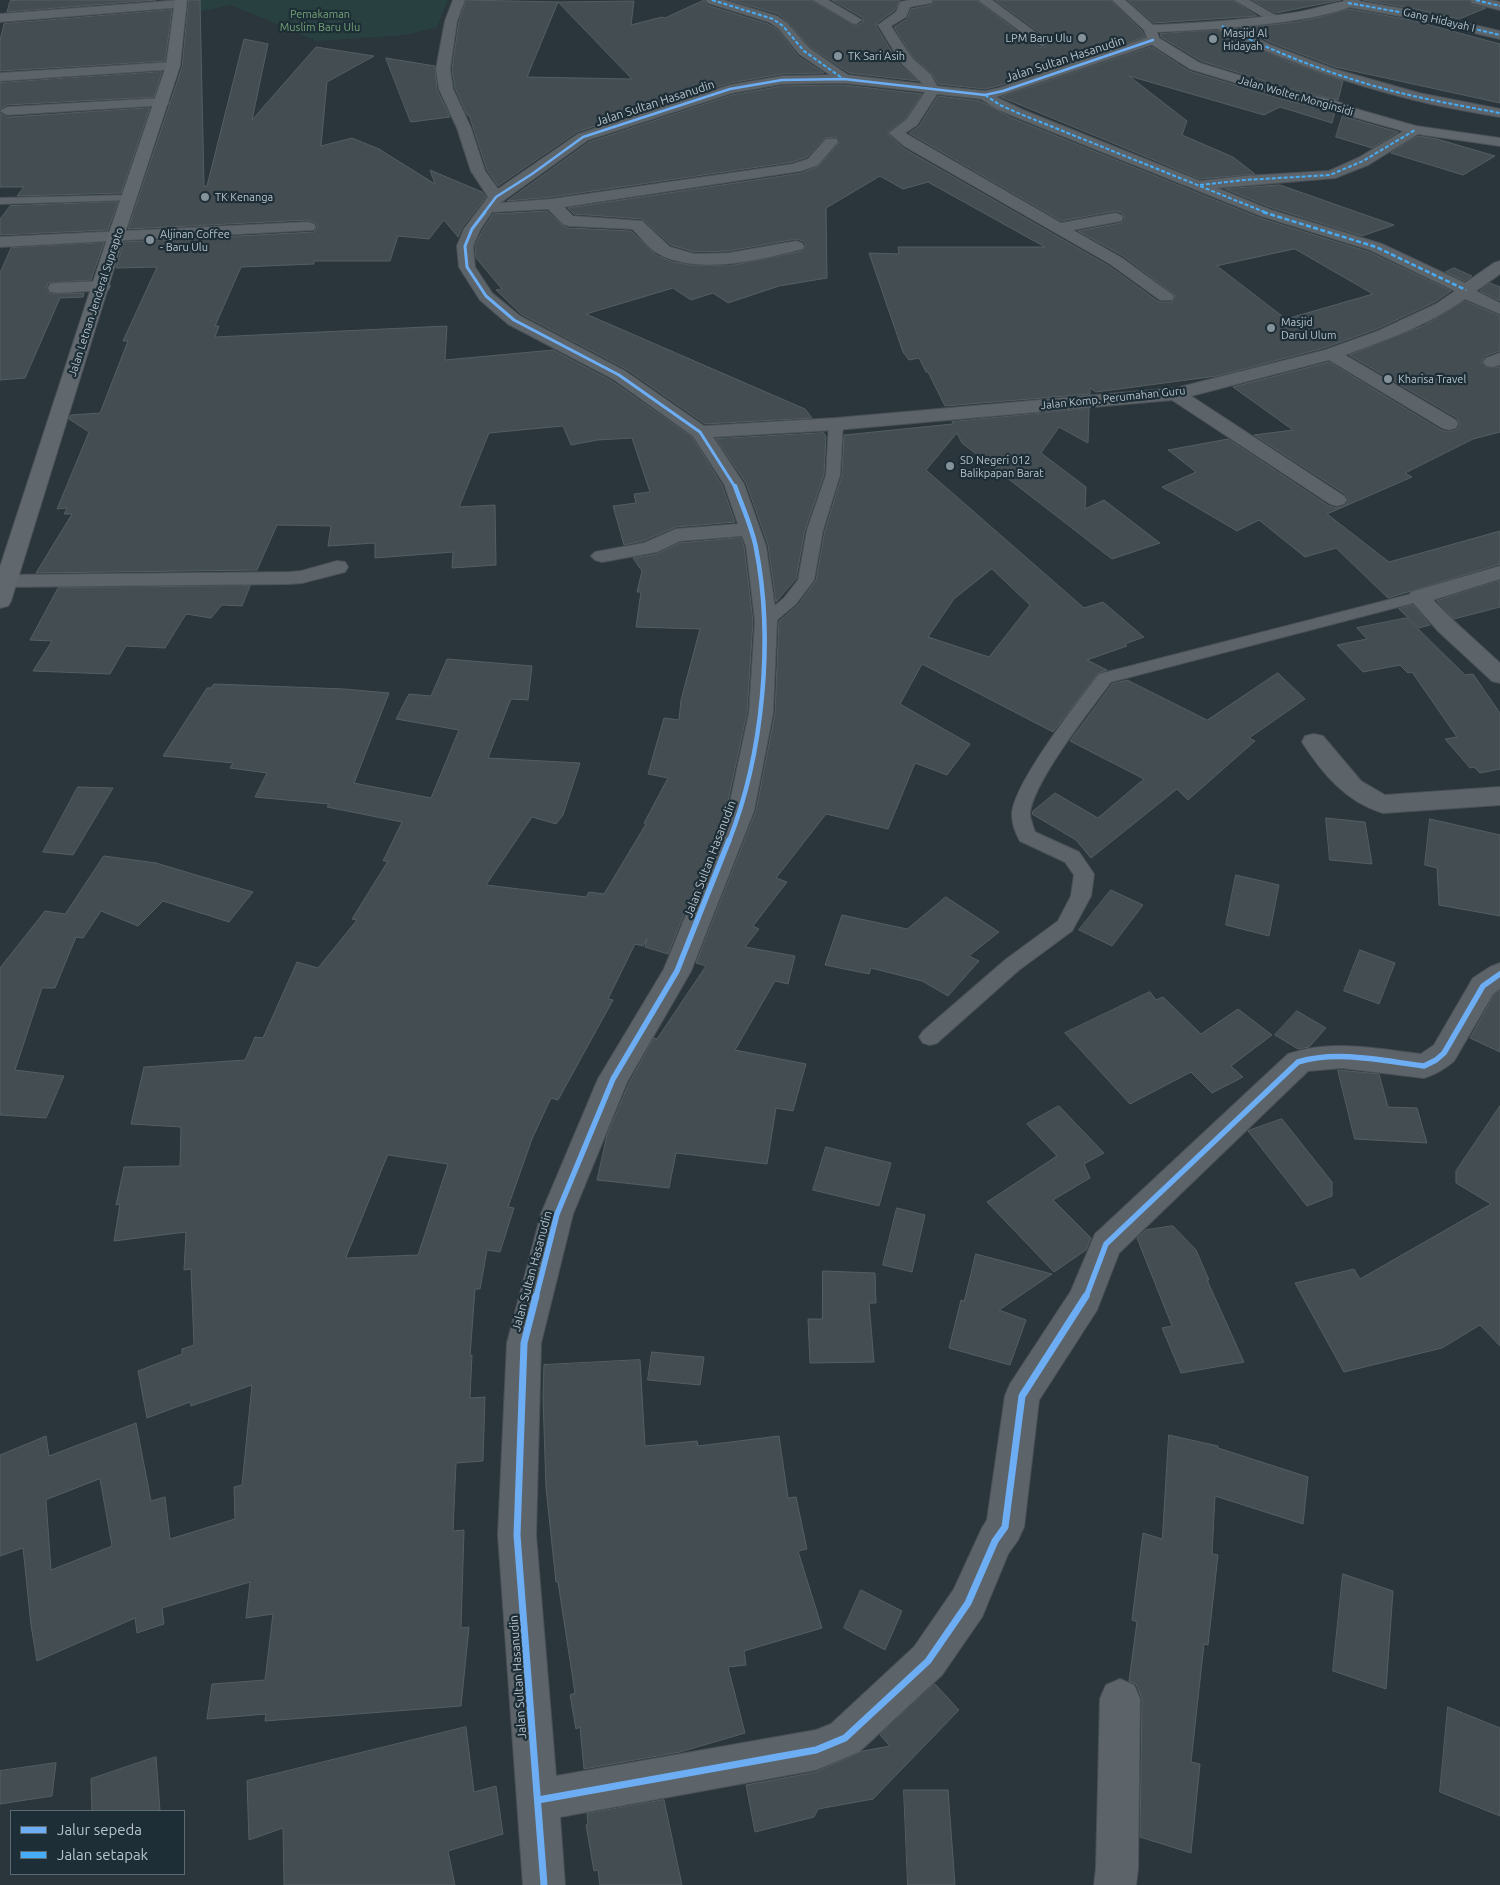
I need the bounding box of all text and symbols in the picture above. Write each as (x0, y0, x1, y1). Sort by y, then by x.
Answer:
street label: Gang Hidayah I (1402, 5, 1476, 35)
park label: Pemakaman Muslim Baru Ulu (280, 7, 360, 33)
place label: Masjid Al Hidayah (1223, 26, 1267, 52)
place label: LPM Baru Ulu (1005, 31, 1072, 45)
marker: LPM Baru Ulu (1076, 32, 1088, 44)
street label: Jalan Sultan Hasanudin (1004, 33, 1126, 85)
marker: Masjid Al Hidayah (1207, 33, 1219, 45)
place label: TK Sari Asih (848, 49, 905, 63)
marker: TK Sari Asih (832, 50, 844, 62)
street label: Jalan Wolter Monginsidi (1237, 73, 1355, 119)
street label: Jalan Sultan Hasanudin (594, 77, 716, 129)
place label: TK Kenanga (215, 190, 273, 204)
marker: TK Kenanga (199, 191, 211, 203)
street label: Jalan Letnan Jenderal Suprapto (66, 226, 126, 378)
place label: Aljinan Coffee - Baru Ulu (160, 227, 230, 253)
marker: Aljinan Coffee - Baru Ulu (144, 234, 156, 246)
place label: Masjid Darul Ulum (1281, 315, 1336, 341)
marker: Masjid Darul Ulum (1265, 322, 1277, 334)
place label: Kharisa Travel (1398, 372, 1466, 386)
marker: Kharisa Travel (1382, 373, 1394, 385)
street label: Jalan Komp. Perumahan Guru (1040, 384, 1186, 412)
place label: SD Negeri 012 Balikpapan Barat (960, 453, 1044, 479)
marker: SD Negeri 012 Balikpapan Barat (944, 460, 956, 472)
street label: Jalan Sultan Hasanudin (681, 798, 739, 920)
street label: Jalan Sultan Hasanudin (509, 1209, 555, 1333)
street label: Jalan Sultan Hasanudin (506, 1615, 530, 1739)
legend (10, 1810, 185, 1875)
text: Jalur sepeda (57, 1821, 142, 1838)
text: Jalan setapak (57, 1846, 148, 1863)

